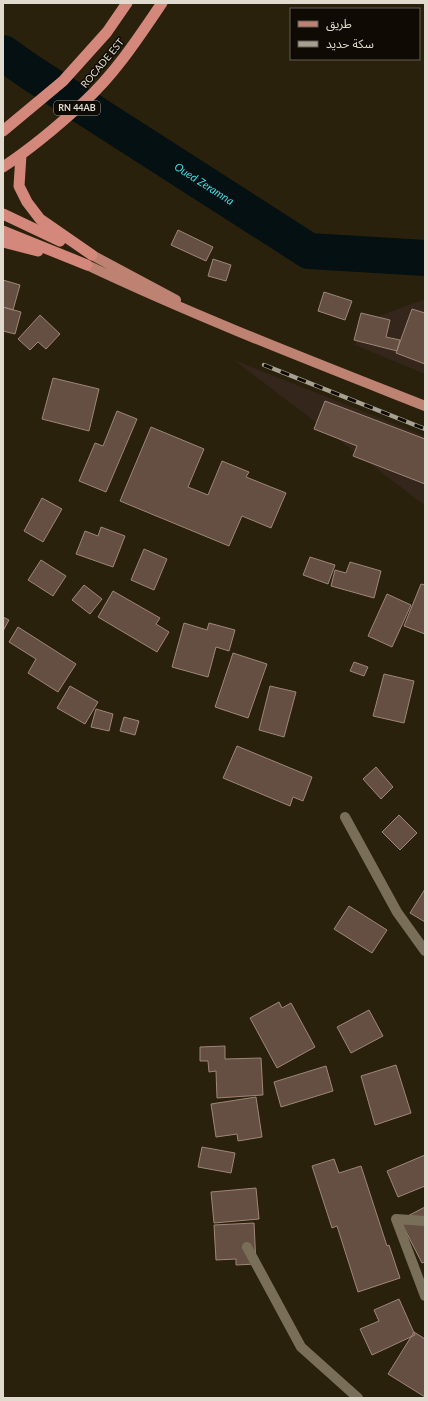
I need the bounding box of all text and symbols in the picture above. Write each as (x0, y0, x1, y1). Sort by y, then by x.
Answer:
legend (290, 8, 420, 60)
text: طريق (326, 16, 352, 32)
street label: ROCADE EST (78, 36, 126, 90)
text: سكة حديد (326, 36, 374, 51)
road number: RN 44AB (54, 101, 100, 115)
water label: Oued Zeramna (172, 160, 237, 207)

